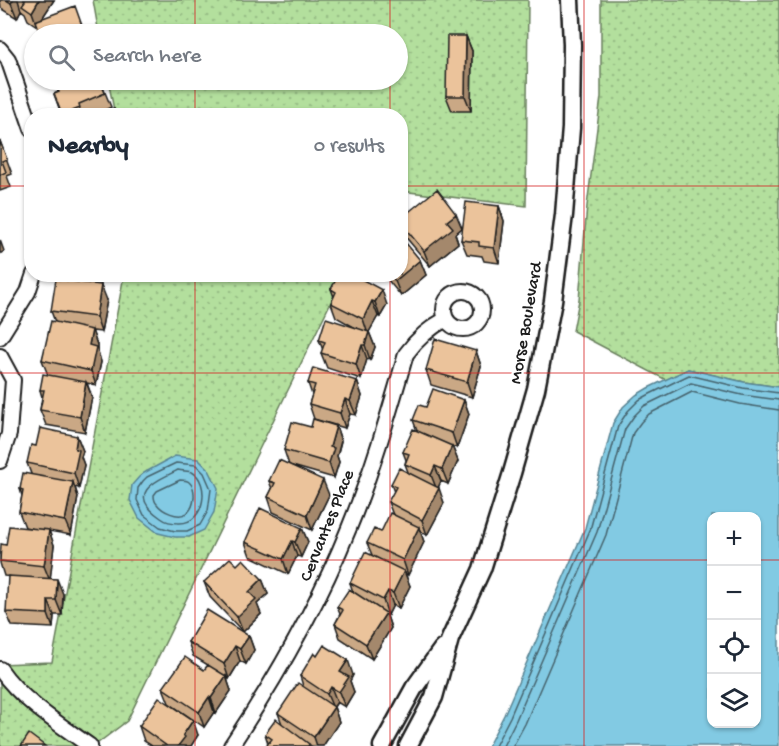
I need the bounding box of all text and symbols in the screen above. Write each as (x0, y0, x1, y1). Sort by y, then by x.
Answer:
search box (24, 24, 408, 90)
icon: search (45, 41, 78, 74)
text: Search here (93, 44, 201, 70)
text: Nearby (48, 132, 129, 163)
text: 0 results (314, 136, 384, 159)
street label: Morse Boulevard (506, 259, 548, 386)
street label: Cervantes Place (296, 466, 360, 585)
map controls (707, 512, 761, 728)
button: + (707, 512, 761, 566)
button: − (707, 566, 761, 620)
button: locate (707, 620, 761, 674)
button: layers (707, 674, 761, 728)

